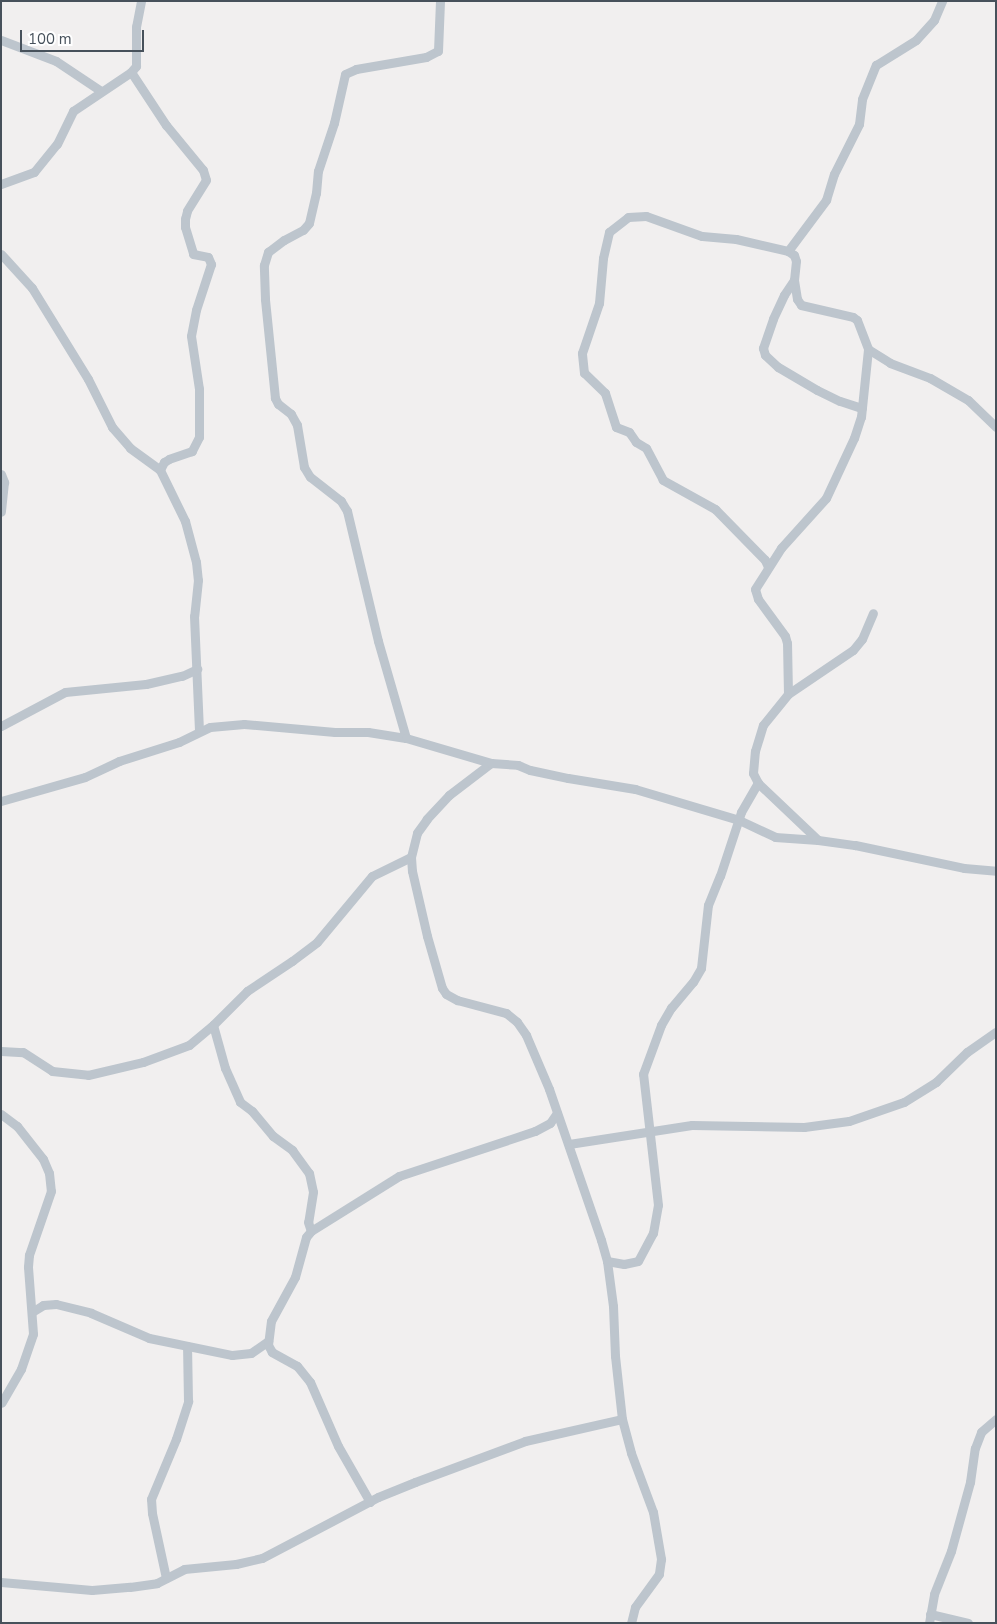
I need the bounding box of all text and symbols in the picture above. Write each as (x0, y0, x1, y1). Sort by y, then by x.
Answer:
scale bar (22, 20, 146, 52)
text: 100 m (28, 29, 72, 49)

